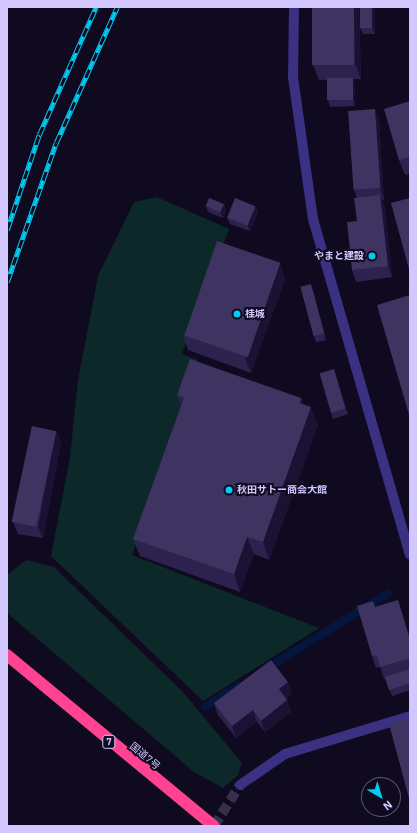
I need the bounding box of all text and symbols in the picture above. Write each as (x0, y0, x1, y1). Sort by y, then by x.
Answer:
place label: やまと建設 (314, 250, 364, 262)
marker: やまと建設 (367, 251, 377, 261)
place label: 桂城 (245, 308, 265, 320)
marker: 桂城 (232, 309, 242, 319)
place label: 秋田サトー商会大館 (237, 484, 327, 496)
marker: 秋田サトー商会大館 (224, 485, 234, 495)
road number: 7 (102, 735, 116, 749)
street label: 国道7号 (127, 740, 163, 772)
north arrow (361, 777, 401, 817)
text: N (380, 798, 395, 814)

